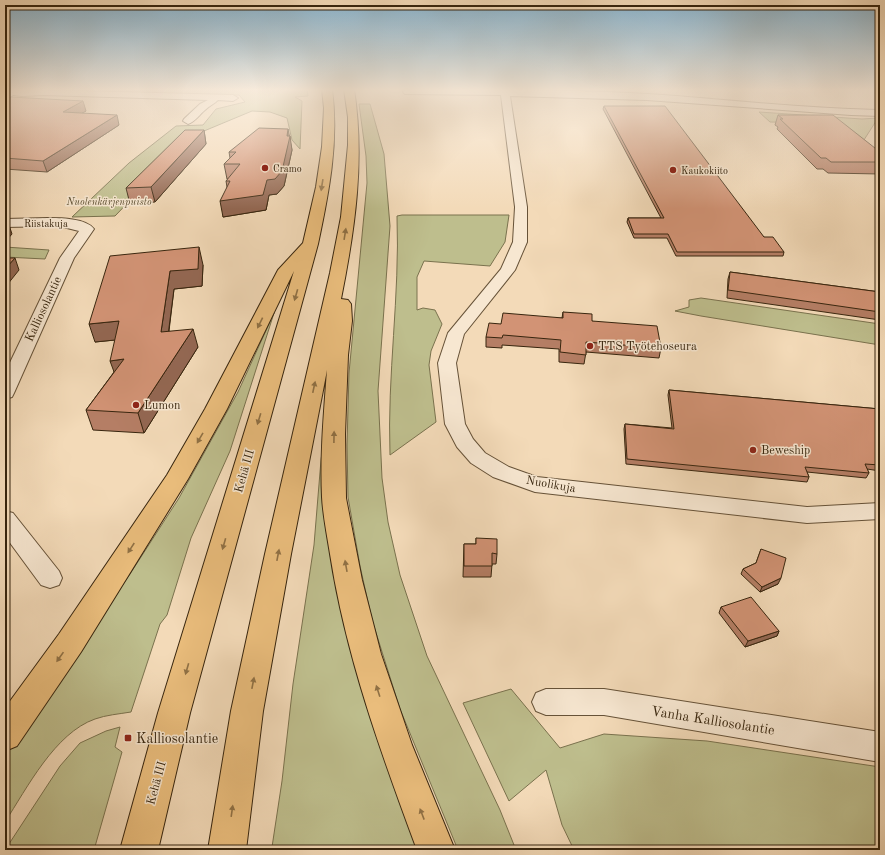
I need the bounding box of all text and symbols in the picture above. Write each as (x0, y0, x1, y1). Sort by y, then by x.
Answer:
marker: Cramo (260, 163, 270, 173)
place label: Cramo (273, 164, 302, 174)
marker: Kaukokiito (668, 165, 678, 175)
place label: Kaukokiito (681, 166, 728, 176)
one-way arrow (319, 179, 325, 191)
park label: Nuolenkärjenpuisto (65, 197, 152, 208)
street label: Riistakuja (24, 219, 68, 229)
one-way arrow (342, 228, 348, 240)
street label: Kalliosolantie (24, 275, 64, 344)
one-way arrow (293, 289, 299, 301)
one-way arrow (257, 317, 263, 329)
marker: TTS Työtehoseura (585, 341, 595, 351)
place label: TTS Työtehoseura (598, 341, 697, 353)
one-way arrow (311, 381, 317, 393)
marker: Lumon (131, 400, 141, 410)
place label: Lumon (144, 400, 181, 412)
one-way arrow (256, 413, 262, 425)
one-way arrow (331, 430, 337, 443)
one-way arrow (196, 432, 203, 444)
marker: Beweship (748, 445, 758, 455)
place label: Beweship (761, 445, 810, 457)
street label: Kehä III (233, 448, 257, 494)
street label: Nuolikuja (525, 475, 577, 495)
one-way arrow (220, 538, 226, 550)
one-way arrow (127, 543, 135, 554)
one-way arrow (275, 549, 281, 562)
one-way arrow (342, 560, 348, 572)
one-way arrow (56, 652, 64, 663)
one-way arrow (184, 663, 190, 675)
one-way arrow (250, 677, 256, 689)
one-way arrow (374, 685, 380, 697)
street label: Vanha Kalliosolantie (650, 704, 776, 738)
place label: Kalliosolantie (136, 732, 218, 746)
marker: Kalliosolantie (123, 733, 133, 743)
street label: Kehä III (145, 760, 169, 806)
one-way arrow (229, 805, 235, 817)
one-way arrow (419, 808, 425, 819)

